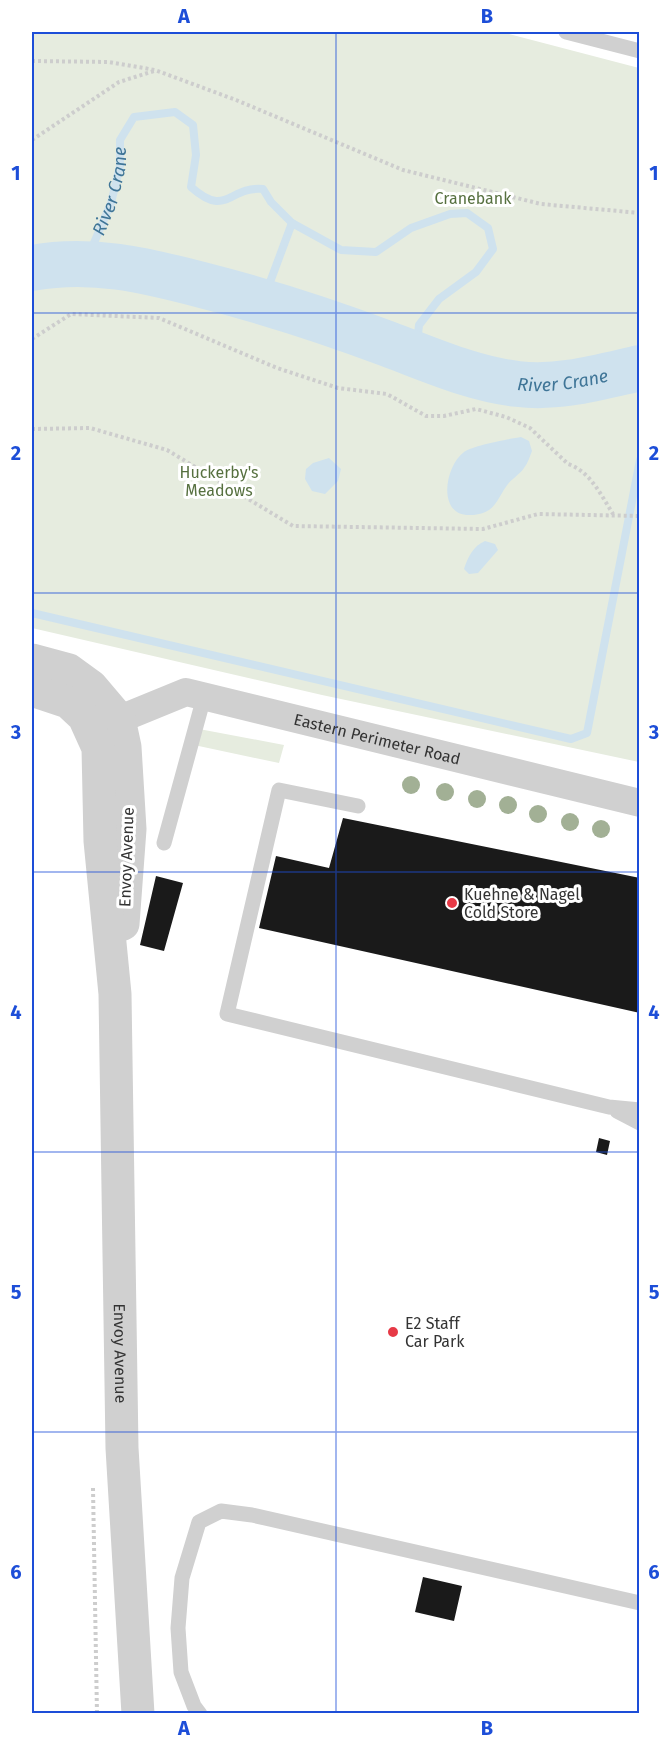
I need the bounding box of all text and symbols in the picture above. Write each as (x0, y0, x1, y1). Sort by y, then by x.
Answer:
text: A (177, 4, 191, 28)
text: B (481, 4, 493, 28)
water label: River Crane (88, 147, 131, 239)
text: 1 (11, 161, 21, 185)
text: 1 (649, 161, 659, 185)
park label: Cranebank (435, 189, 512, 208)
water label: River Crane (516, 365, 610, 396)
text: 2 (11, 441, 21, 465)
text: 2 (649, 441, 659, 465)
park label: Huckerby's Meadows (180, 463, 258, 500)
street label: Eastern Perimeter Road (292, 710, 462, 769)
text: 3 (10, 720, 21, 744)
text: 3 (648, 720, 659, 744)
street label: Envoy Avenue (115, 807, 138, 907)
place label: Kuehne & Nagel Cold Store (464, 885, 580, 922)
marker: Kuehne & Nagel Cold Store (445, 896, 459, 910)
text: 4 (10, 1000, 22, 1024)
text: 4 (648, 1000, 660, 1024)
text: 5 (11, 1280, 22, 1304)
text: 5 (649, 1280, 660, 1304)
street label: Envoy Avenue (110, 1303, 130, 1403)
place label: E2 Staff Car Park (405, 1314, 465, 1351)
marker: E2 Staff Car Park (386, 1325, 400, 1339)
text: 6 (10, 1560, 22, 1584)
text: 6 (648, 1560, 660, 1584)
text: A (177, 1716, 191, 1740)
text: B (481, 1716, 493, 1740)

